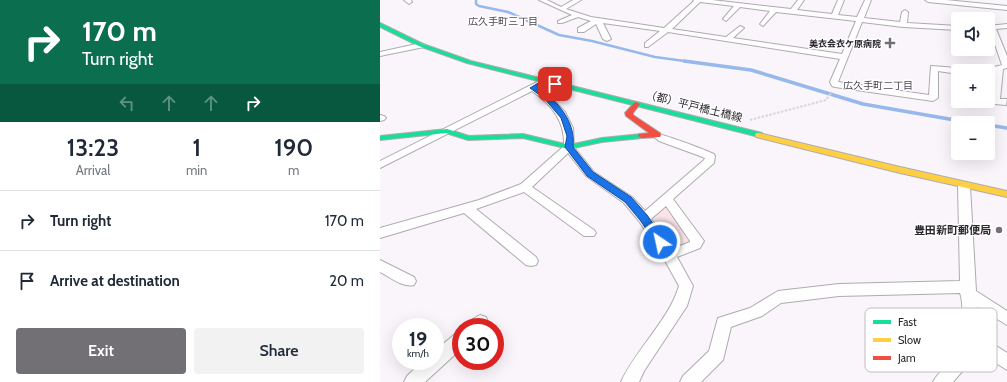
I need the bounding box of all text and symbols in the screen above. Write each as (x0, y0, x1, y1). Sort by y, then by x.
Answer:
map controls (951, 12, 995, 160)
button: sound (951, 12, 995, 56)
text: 170 m (82, 14, 157, 48)
district label: 広久手町三丁目 (468, 15, 538, 28)
icon: right (16, 16, 68, 68)
marker: 美衣会衣ケ原病院 (884, 37, 896, 49)
place label: 美衣会衣ケ原病院 (809, 38, 881, 49)
text: Turn right (82, 48, 153, 70)
button: + (951, 64, 995, 108)
pin (538, 67, 572, 101)
icon: arrive (544, 73, 566, 95)
district label: 広久手町二丁目 (843, 79, 913, 92)
street label: （都）平戸橋土橋線 (644, 87, 744, 125)
icon: left (116, 92, 138, 114)
icon: ahead (158, 92, 180, 114)
icon: ahead (200, 92, 222, 114)
icon: right (242, 92, 264, 114)
button: − (951, 116, 995, 160)
text: 13:23 (67, 133, 119, 162)
text: 1 (192, 133, 201, 162)
text: 190 (274, 133, 313, 162)
text: Arrival (76, 162, 110, 178)
text: min (186, 162, 207, 178)
text: m (288, 162, 299, 178)
icon: right (16, 210, 38, 232)
text: Turn right (50, 212, 111, 230)
text: 170 m (325, 212, 364, 230)
position arrow (639, 221, 681, 263)
place label: 豊田新町郵便局 (914, 223, 991, 237)
marker: 豊田新町郵便局 (994, 225, 1004, 235)
icon: arrive (16, 270, 38, 292)
text: Arrive at destination (50, 272, 180, 290)
text: 20 m (329, 272, 364, 290)
legend (865, 308, 997, 372)
text: Fast (898, 315, 917, 329)
speed limit sign: 30 (452, 318, 504, 370)
text: 19 (409, 327, 427, 351)
button: Exit (16, 328, 186, 374)
button: Share (194, 328, 364, 374)
text: Slow (898, 333, 921, 347)
text: km/h (407, 347, 429, 360)
text: Jam (897, 351, 916, 365)

